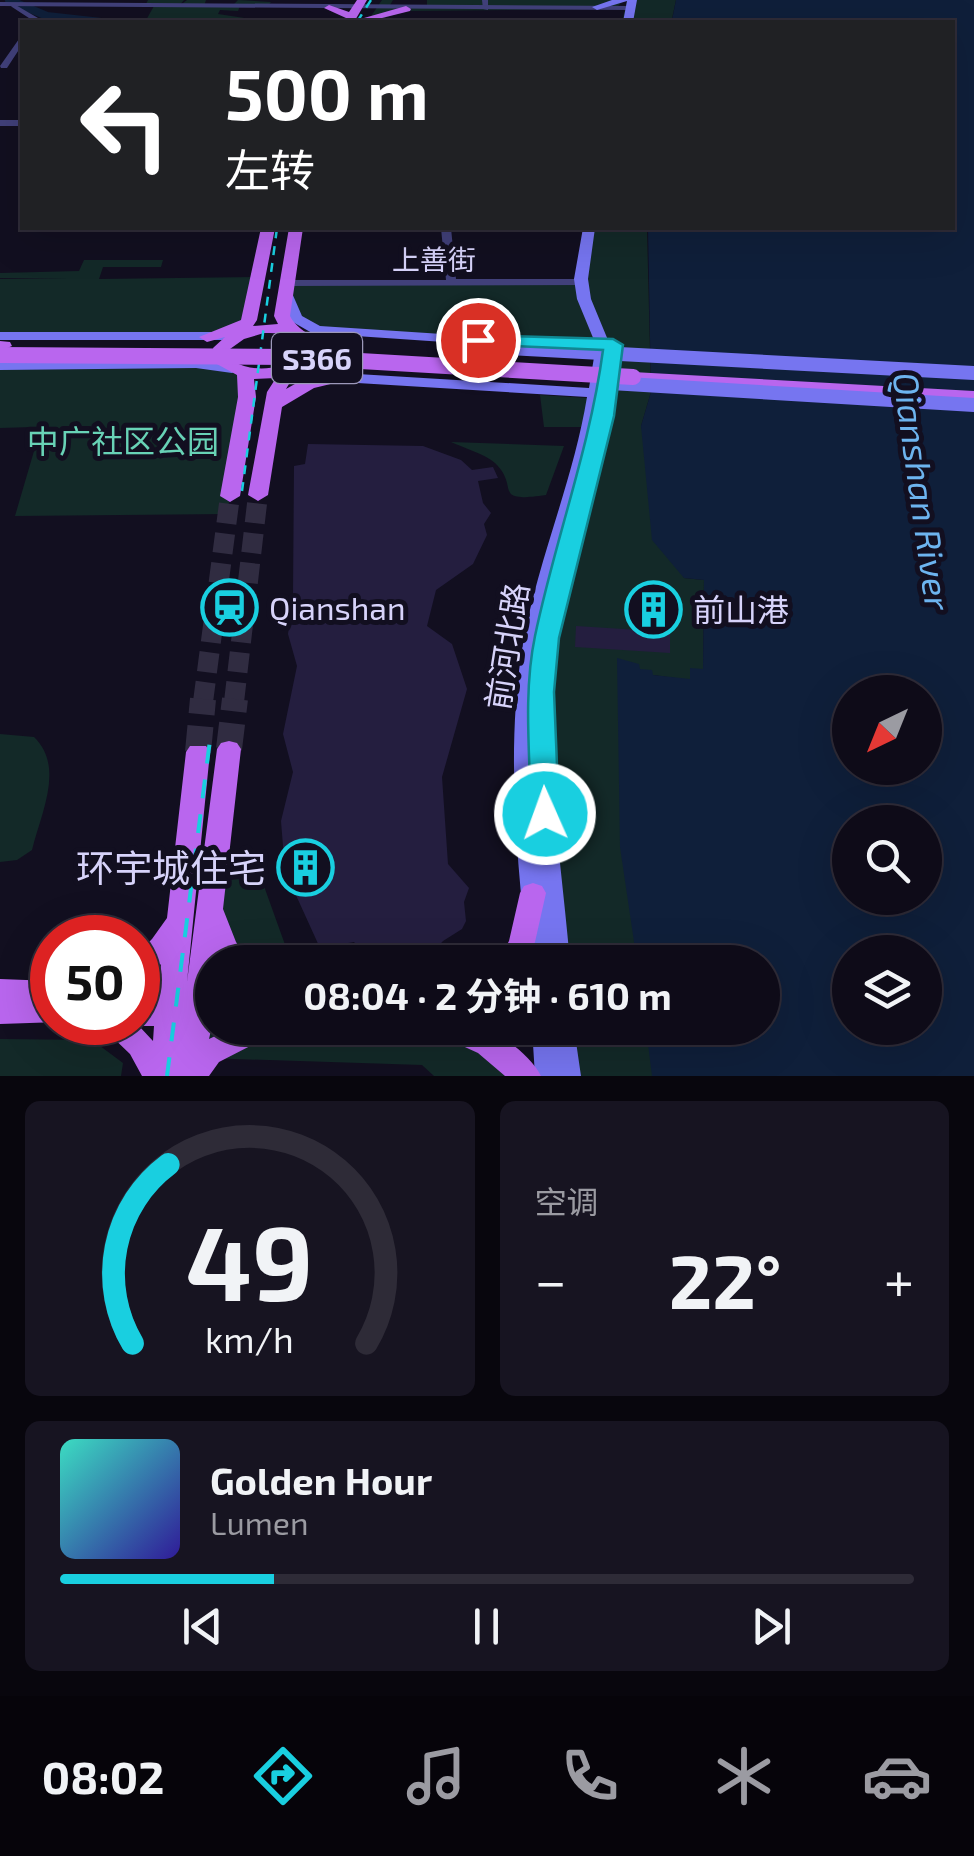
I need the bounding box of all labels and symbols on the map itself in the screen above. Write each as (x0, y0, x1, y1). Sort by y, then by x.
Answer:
street label: 上善街 (392, 242, 476, 276)
pin (436, 298, 521, 383)
road number: S366 (272, 333, 362, 383)
water label: Qianshan River (885, 369, 961, 614)
park label: 中广社区公园 (27, 421, 219, 459)
station icon: Qianshan (200, 577, 260, 637)
building icon: 前山港 (624, 579, 684, 639)
street label: 前河北路 (477, 580, 535, 712)
place label: Qianshan (269, 588, 406, 627)
place label: 前山港 (693, 590, 789, 628)
north arrow (832, 675, 942, 785)
position arrow (493, 762, 597, 866)
building icon: 环宇城住宅 (275, 837, 335, 897)
place label: 环宇城住宅 (76, 844, 266, 890)
speed limit sign: 50 (30, 915, 160, 1045)

